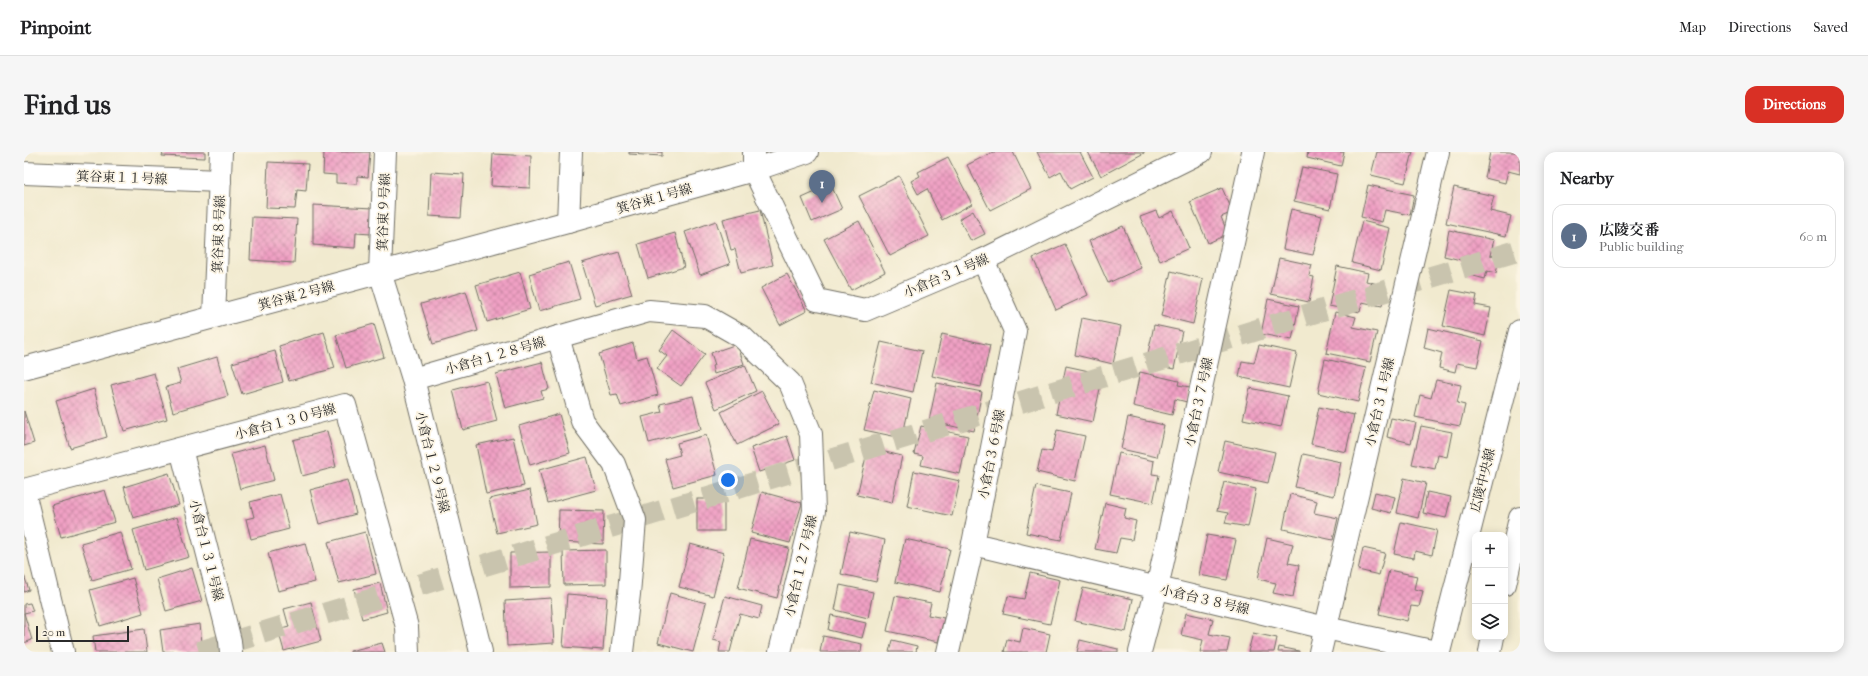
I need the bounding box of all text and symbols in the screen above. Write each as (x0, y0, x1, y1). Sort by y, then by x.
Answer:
text: Pinpoint (20, 17, 91, 39)
text: Map (1679, 19, 1706, 36)
text: Directions (1728, 19, 1791, 36)
text: Saved (1813, 19, 1848, 36)
button: Directions (1745, 86, 1844, 123)
text: Find us (24, 88, 111, 121)
street label: 箕谷東１１号線 (76, 168, 168, 187)
text: Nearby (1560, 168, 1614, 188)
pin: 1 (809, 170, 835, 203)
street label: 箕谷東９号線 (375, 173, 392, 251)
street label: 箕谷東１号線 (615, 181, 694, 216)
street label: 箕谷東８号線 (210, 195, 227, 273)
text: 広陵交番 (1599, 221, 1659, 239)
text: 1 (1572, 229, 1576, 244)
text: 60 m (1799, 229, 1827, 244)
text: Public building (1599, 239, 1684, 254)
street label: 小倉台３１号線 (901, 251, 991, 300)
street label: 箕谷東２号線 (257, 278, 336, 313)
street label: 小倉台１２８号線 (443, 334, 547, 377)
street label: 小倉台３７号線 (1182, 356, 1215, 448)
street label: 小倉台３１号線 (1362, 356, 1397, 448)
street label: 小倉台１３０号線 (233, 401, 337, 442)
street label: 小倉台３６号線 (975, 408, 1008, 500)
street label: 小倉台１２９号線 (413, 410, 452, 514)
street label: 広陵中央線 (1467, 447, 1498, 513)
your location (718, 470, 738, 490)
street label: 小倉台１３１号線 (187, 498, 226, 602)
street label: 小倉台１２７号線 (781, 514, 819, 618)
map controls (1472, 532, 1508, 640)
button: + (1472, 532, 1508, 568)
button: − (1472, 568, 1508, 604)
street label: 小倉台３８号線 (1159, 582, 1251, 617)
button: layers (1472, 604, 1508, 640)
scale bar (36, 624, 129, 643)
text: 20 m (42, 626, 65, 639)

